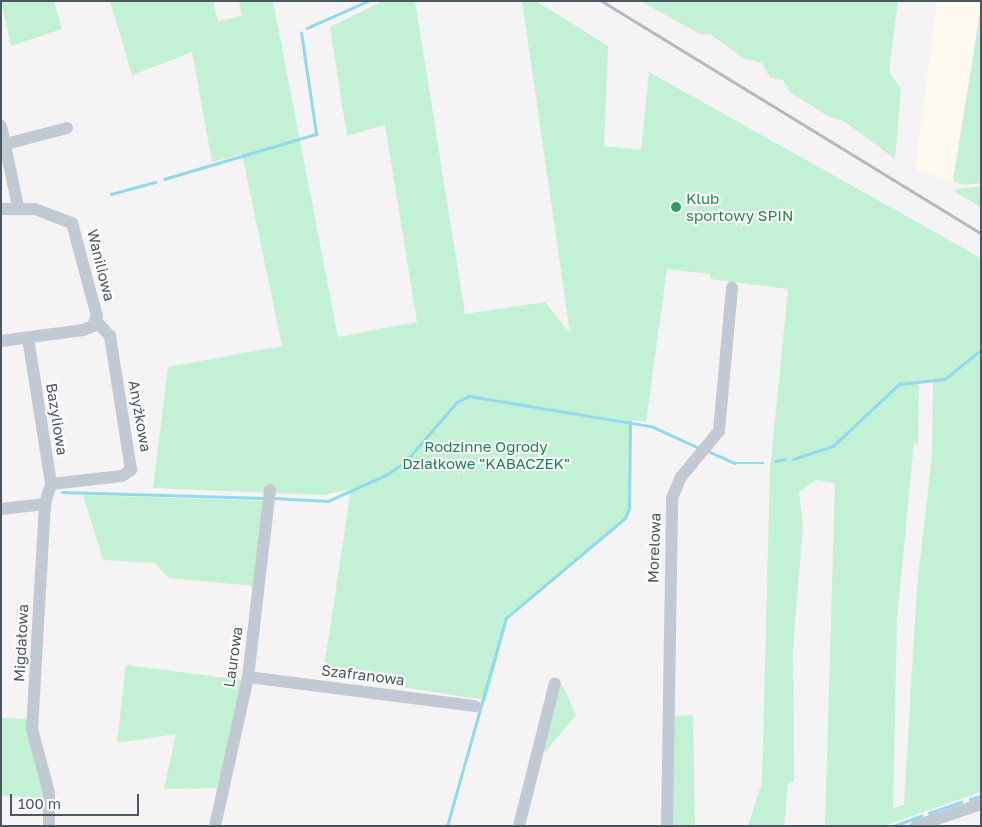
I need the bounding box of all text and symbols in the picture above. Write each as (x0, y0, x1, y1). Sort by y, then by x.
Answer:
place label: Klub sportowy SPIN (686, 189, 793, 224)
marker: Klub sportowy SPIN (670, 201, 682, 213)
street label: Waniliowa (83, 227, 119, 303)
street label: Anyżkowa (125, 379, 155, 453)
street label: Bazyliowa (42, 382, 72, 456)
park label: Rodzinne Ogrody Działkowe "KABACZEK" (402, 437, 570, 472)
street label: Morelowa (644, 513, 664, 583)
street label: Migdałowa (10, 604, 32, 682)
street label: Laurowa (220, 625, 246, 689)
street label: Szafranowa (320, 661, 406, 689)
scale bar (12, 784, 141, 816)
text: 100 m (18, 794, 61, 812)

